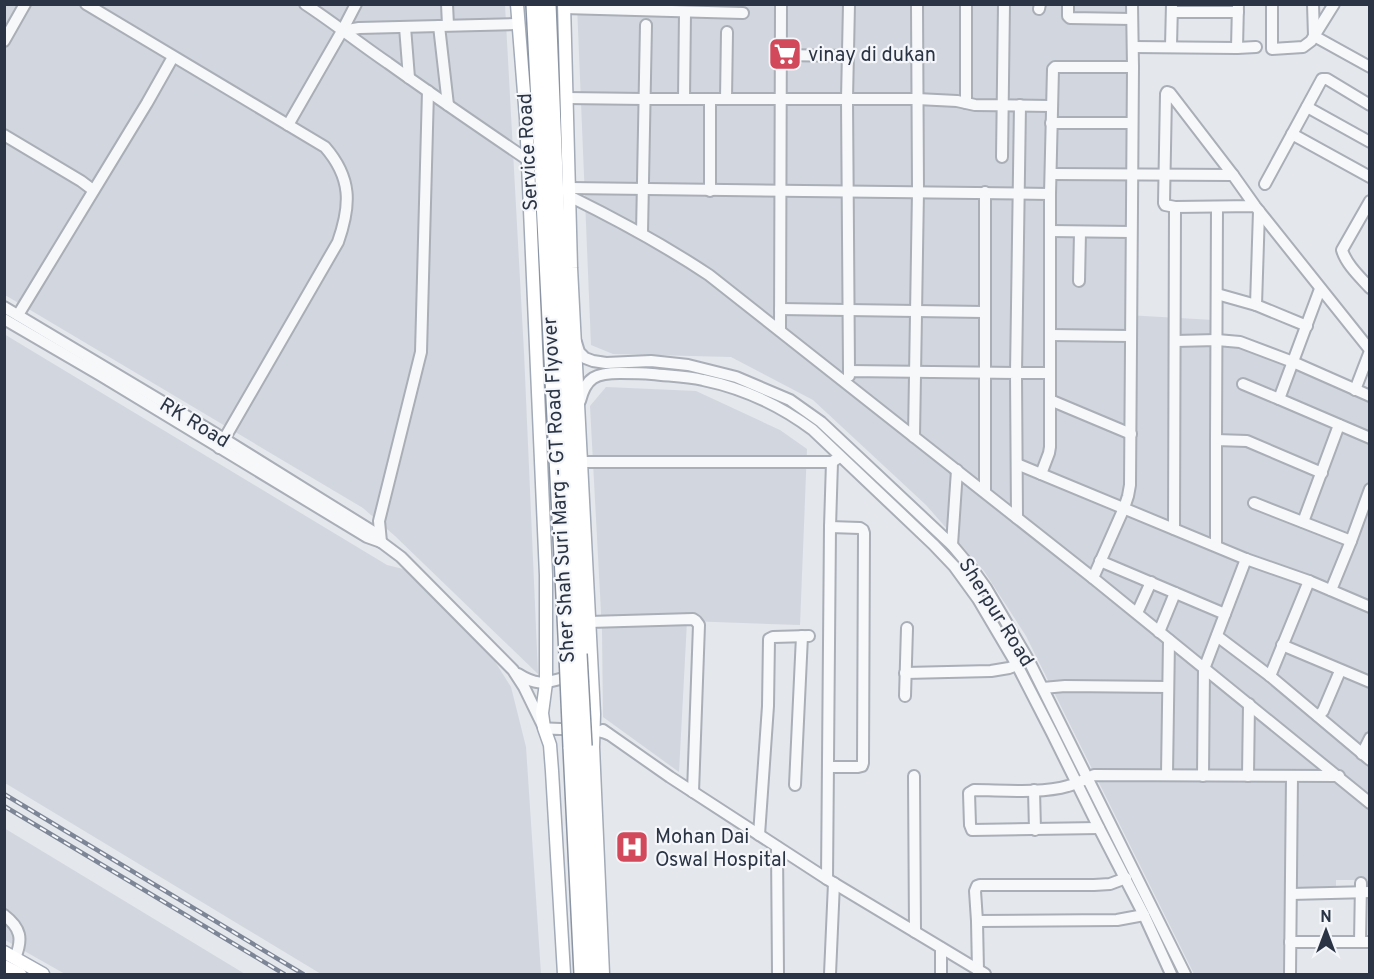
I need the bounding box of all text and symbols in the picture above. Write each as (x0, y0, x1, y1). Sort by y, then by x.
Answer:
supermarket icon: vinay di dukan (767, 36, 803, 72)
place label: vinay di dukan (808, 43, 936, 69)
street label: Service Road (513, 92, 545, 211)
street label: Sher Shah Suri Marg - GT Road Flyover (538, 316, 582, 664)
street label: RK Road (154, 393, 234, 455)
street label: Sherpur Road (952, 554, 1039, 672)
place label: Mohan Dai Oswal Hospital (655, 825, 787, 874)
hospital icon: Mohan Dai Oswal Hospital (614, 829, 650, 865)
north arrow (1296, 901, 1356, 961)
text: N (1320, 908, 1332, 928)

